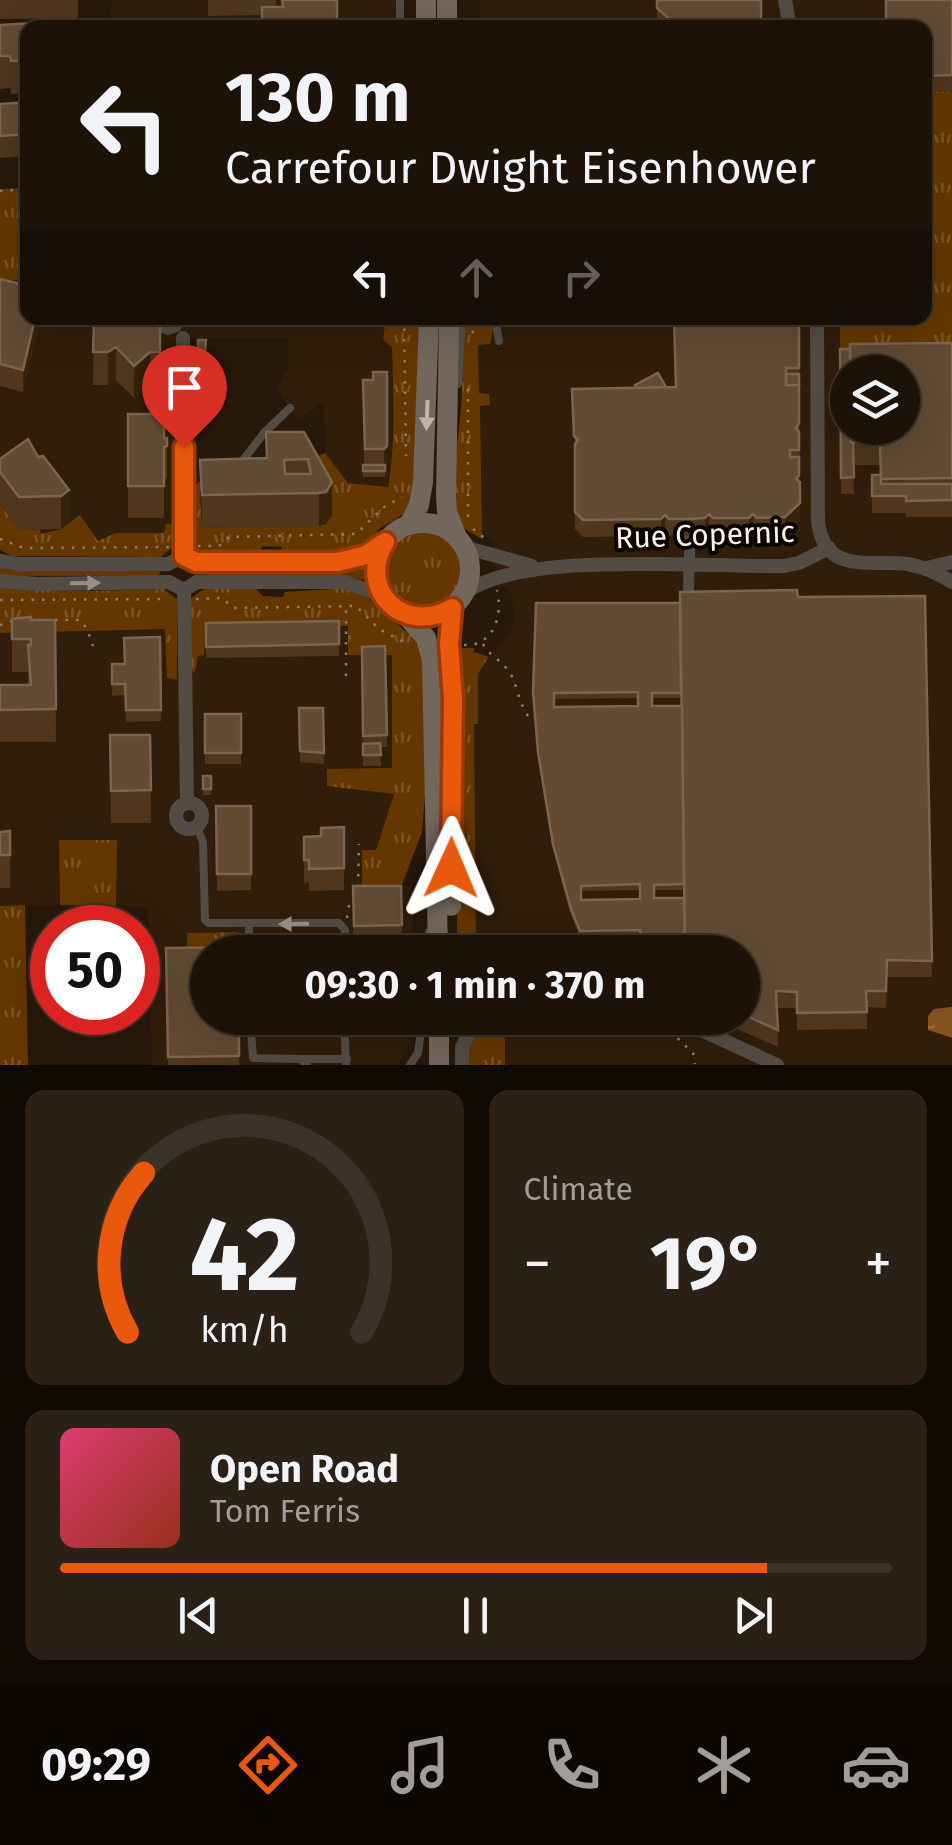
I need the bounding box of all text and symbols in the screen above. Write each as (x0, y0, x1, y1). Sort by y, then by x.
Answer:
text: 130 m (225, 56, 411, 140)
icon: left (60, 60, 190, 190)
text: Carrefour Dwight Eisenhower (225, 141, 816, 195)
icon: left (344, 250, 399, 305)
icon: ahead (449, 250, 504, 305)
icon: right (554, 250, 609, 305)
pin (142, 345, 227, 448)
map controls (830, 355, 920, 445)
button: layers (830, 355, 920, 445)
icon: arrive (157, 360, 212, 415)
one-way arrow (418, 399, 434, 431)
street label: Rue Copernic (615, 514, 795, 556)
one-way arrow (69, 575, 101, 591)
position arrow (399, 816, 503, 920)
speed limit sign: 50 (30, 905, 160, 1035)
one-way arrow (278, 916, 310, 932)
text: 09:30 · 1 min · 370 m (305, 962, 645, 1008)
text: Climate (524, 1170, 633, 1208)
text: 42 (189, 1193, 299, 1318)
text: 19° (650, 1219, 766, 1309)
text: − (524, 1231, 551, 1297)
text: + (865, 1231, 892, 1297)
text: km/h (200, 1309, 288, 1351)
text: Open Road (210, 1446, 399, 1492)
text: Tom Ferris (210, 1492, 360, 1530)
icon: previous (171, 1588, 226, 1643)
icon: pause (448, 1588, 503, 1643)
icon: next (726, 1588, 781, 1643)
icon: directions (233, 1730, 303, 1800)
icon: music (385, 1730, 455, 1800)
icon: phone (537, 1730, 607, 1800)
icon: climate (689, 1730, 759, 1800)
icon: car (841, 1730, 911, 1800)
text: 09:29 (41, 1738, 151, 1792)

